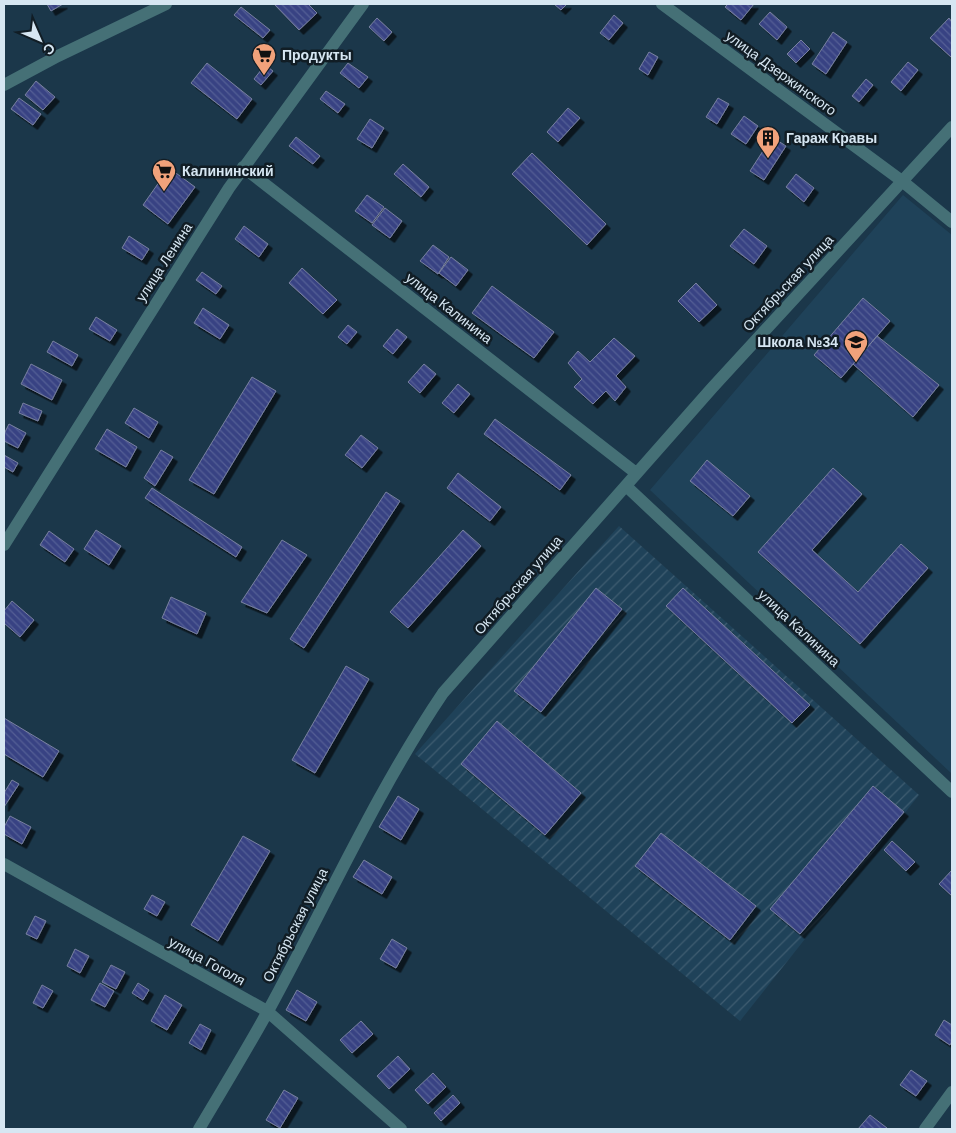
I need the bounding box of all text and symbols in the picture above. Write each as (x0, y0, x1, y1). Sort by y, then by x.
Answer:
north arrow (15, 15, 65, 65)
street label: улица Дзержинского (723, 28, 840, 119)
text: С (40, 40, 58, 58)
supermarket icon: Продукты (251, 42, 277, 76)
place label: Продукты (282, 47, 352, 63)
building icon: Гараж Кравы (755, 125, 781, 159)
place label: Гараж Кравы (786, 130, 877, 146)
supermarket icon: Калининский (151, 158, 177, 192)
place label: Калининский (182, 163, 274, 179)
street label: улица Ленина (133, 220, 195, 304)
street label: Октябрьская улица (739, 232, 837, 334)
street label: улица Калинина (403, 269, 496, 347)
school or university icon: Школа №34 (843, 329, 869, 363)
place label: Школа №34 (757, 334, 838, 350)
street label: Октябрьская улица (471, 532, 565, 638)
street label: улица Калинина (755, 586, 843, 670)
street label: Октябрьская улица (259, 865, 331, 985)
street label: улица Гоголя (166, 933, 248, 989)

